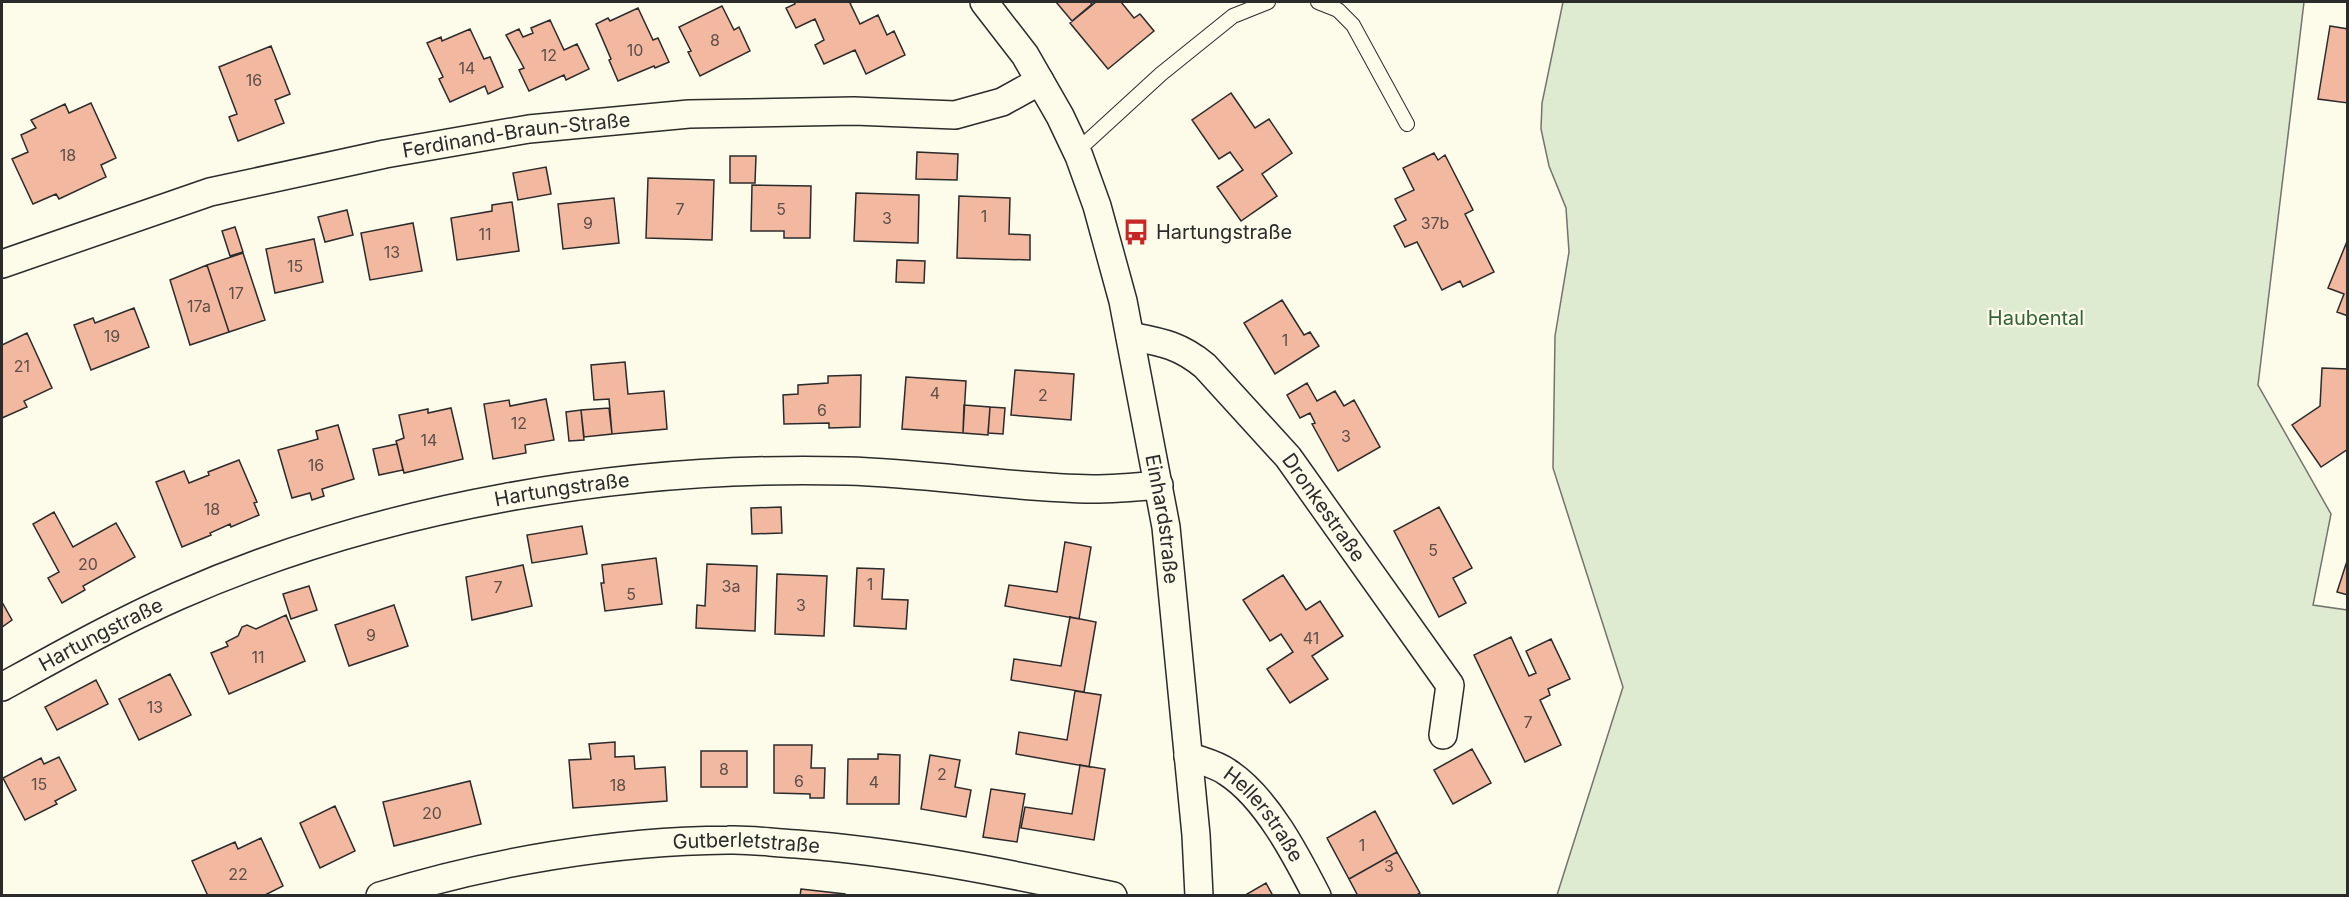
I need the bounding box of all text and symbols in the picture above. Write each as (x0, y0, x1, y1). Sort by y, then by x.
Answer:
house number: 8 (710, 30, 720, 50)
house number: 10 (627, 40, 643, 60)
house number: 12 (541, 45, 557, 65)
house number: 14 (459, 58, 475, 78)
house number: 16 (246, 70, 262, 90)
street label: Ferdinand-Braun-Straße (400, 108, 631, 163)
house number: 18 (60, 145, 76, 165)
house number: 7 (675, 199, 685, 219)
house number: 5 (776, 199, 786, 219)
house number: 1 (981, 206, 987, 226)
house number: 3 (882, 208, 892, 228)
house number: 9 (583, 213, 593, 233)
house number: 37b (1421, 213, 1449, 233)
bus stop icon: Hartungstraße (1121, 217, 1151, 247)
place label: Hartungstraße (1156, 220, 1292, 244)
house number: 11 (478, 224, 492, 244)
house number: 13 (384, 242, 400, 262)
house number: 15 (287, 256, 303, 276)
house number: 17 (228, 283, 244, 303)
house number: 17a (187, 296, 211, 316)
park label: Haubental (1988, 306, 2084, 330)
house number: 19 (104, 326, 120, 346)
house number: 1 (1282, 330, 1288, 350)
house number: 21 (14, 356, 30, 376)
house number: 4 (930, 383, 940, 403)
house number: 2 (1038, 385, 1048, 405)
house number: 6 (817, 400, 827, 420)
house number: 12 (511, 413, 527, 433)
house number: 3 (1341, 426, 1351, 446)
house number: 14 (421, 430, 437, 450)
street label: Dronkestraße (1277, 449, 1371, 566)
street label: Einhardstraße (1140, 452, 1183, 585)
house number: 16 (308, 455, 324, 475)
street label: Hartungstraße (492, 468, 631, 511)
house number: 18 (204, 499, 220, 519)
house number: 5 (1428, 540, 1438, 560)
house number: 20 (78, 554, 98, 574)
house number: 1 (867, 574, 873, 594)
house number: 3a (722, 576, 740, 596)
house number: 7 (493, 577, 503, 597)
house number: 5 (626, 584, 636, 604)
street label: Hartungstraße (35, 593, 167, 676)
house number: 3 (796, 595, 806, 615)
house number: 9 (366, 625, 376, 645)
house number: 41 (1303, 628, 1319, 648)
house number: 11 (251, 647, 265, 667)
house number: 13 (147, 697, 163, 717)
house number: 7 (1523, 712, 1533, 732)
house number: 8 (719, 759, 729, 779)
street label: Hellerstraße (1219, 762, 1309, 866)
house number: 2 (937, 764, 947, 784)
house number: 6 (794, 771, 804, 791)
house number: 4 (869, 772, 879, 792)
house number: 15 (31, 774, 47, 794)
house number: 18 (610, 775, 626, 795)
house number: 20 (422, 803, 442, 823)
street label: Gutberletstraße (672, 828, 821, 858)
house number: 1 (1359, 835, 1365, 855)
house number: 3 (1384, 856, 1394, 876)
house number: 22 (228, 864, 248, 884)

